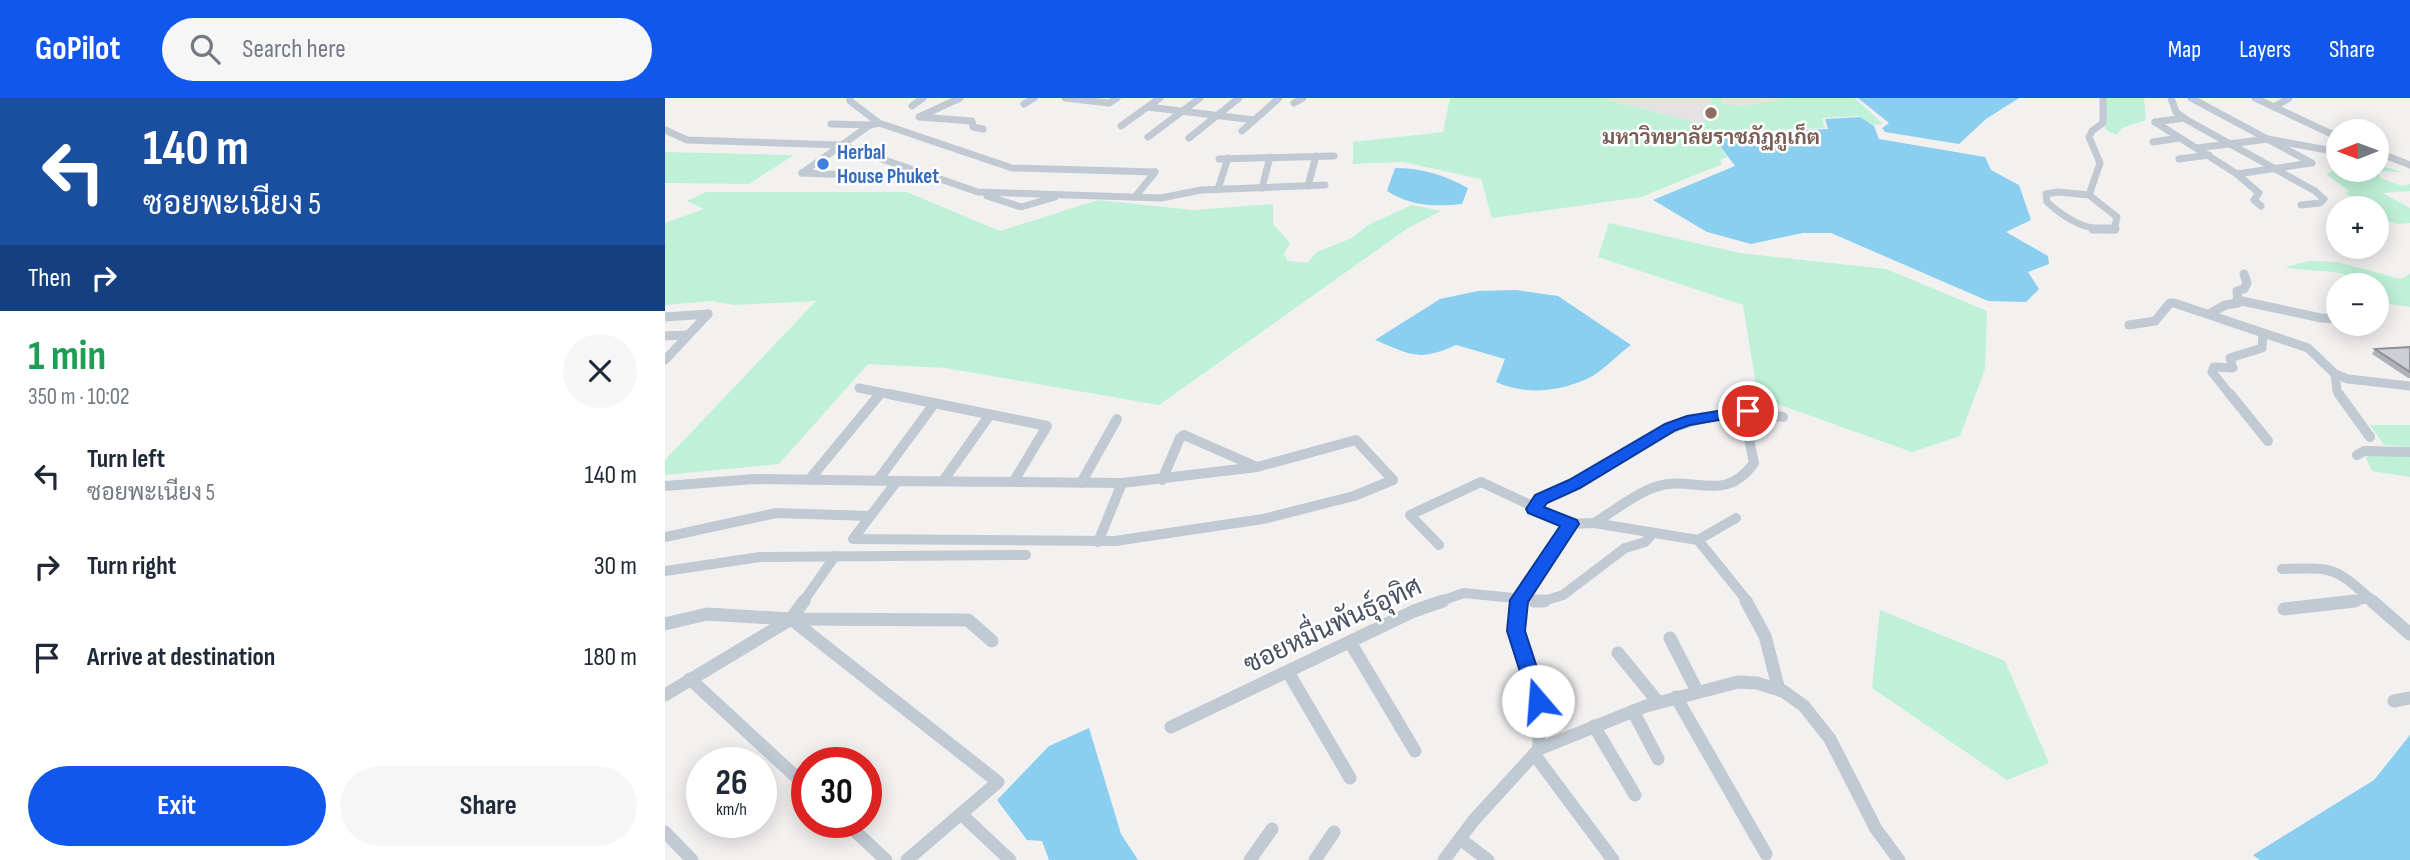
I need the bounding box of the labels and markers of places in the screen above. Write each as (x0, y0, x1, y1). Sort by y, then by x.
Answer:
marker: มหาวิทยาลัยราชภัฏภูเก็ต (1703, 105, 1719, 121)
place label: มหาวิทยาลัยราชภัฏภูเก็ต (1602, 123, 1820, 151)
place label: Herbal House Phuket (837, 140, 939, 189)
marker: Herbal House Phuket (815, 156, 831, 172)
pin (1718, 381, 1778, 441)

